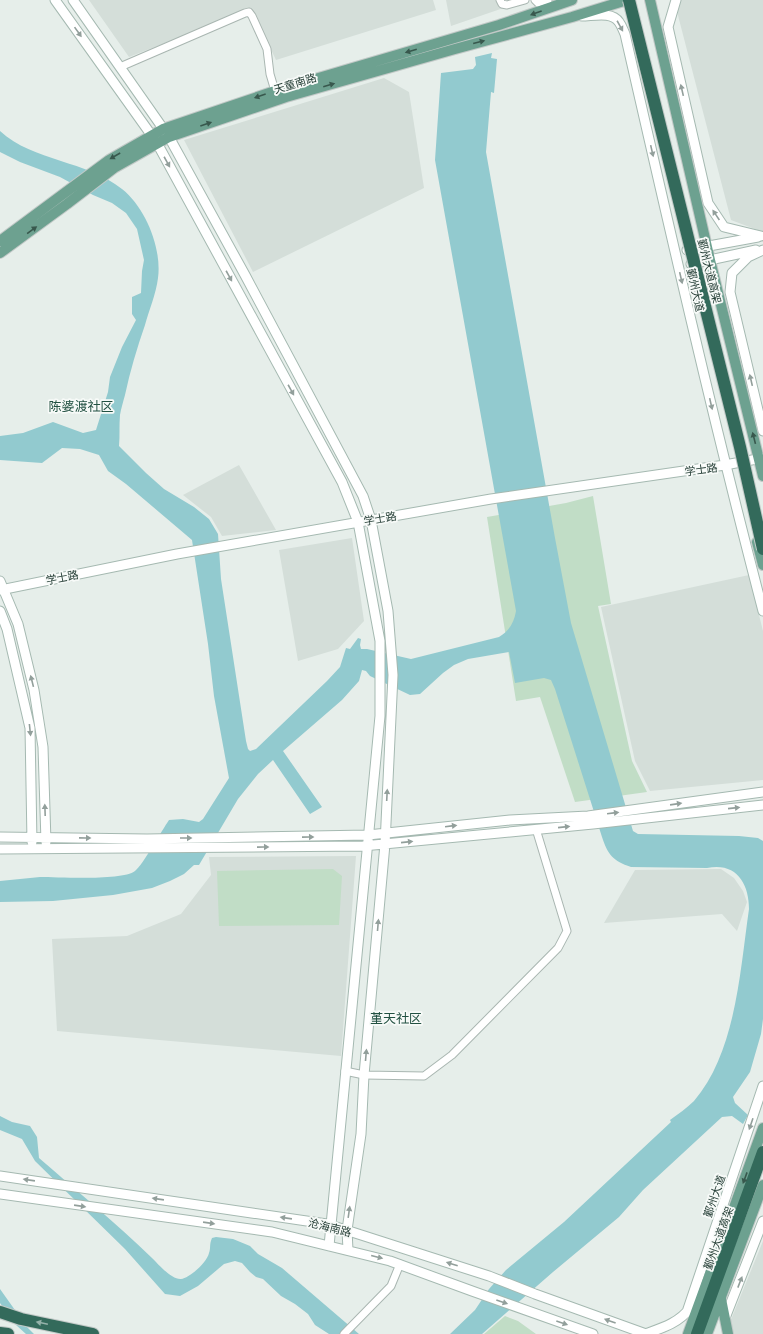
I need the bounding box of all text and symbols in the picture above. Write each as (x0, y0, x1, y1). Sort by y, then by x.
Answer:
one-way arrow (529, 11, 541, 17)
one-way arrow (617, 20, 624, 31)
one-way arrow (73, 27, 81, 37)
one-way arrow (473, 39, 486, 45)
one-way arrow (405, 48, 417, 54)
street label: 天童南路 (272, 70, 318, 96)
one-way arrow (324, 82, 336, 88)
one-way arrow (678, 84, 684, 96)
one-way arrow (254, 93, 266, 99)
one-way arrow (200, 121, 212, 127)
one-way arrow (649, 145, 655, 157)
one-way arrow (109, 153, 120, 160)
one-way arrow (164, 156, 170, 168)
one-way arrow (712, 209, 719, 220)
one-way arrow (26, 226, 37, 234)
street label: 鄞州大道高架 (696, 237, 724, 305)
street label: 鄞州大道 (685, 267, 707, 313)
one-way arrow (226, 270, 233, 282)
one-way arrow (678, 272, 684, 284)
one-way arrow (747, 374, 753, 386)
one-way arrow (288, 384, 295, 396)
district label: 陈婆渡社区 (48, 398, 114, 414)
one-way arrow (708, 398, 714, 411)
one-way arrow (750, 432, 756, 445)
street label: 学士路 (684, 460, 718, 478)
street label: 学士路 (363, 509, 397, 527)
street label: 学士路 (45, 567, 79, 587)
one-way arrow (29, 675, 35, 687)
one-way arrow (26, 724, 33, 736)
one-way arrow (384, 789, 391, 802)
one-way arrow (670, 801, 682, 807)
one-way arrow (42, 804, 49, 816)
one-way arrow (728, 805, 740, 811)
one-way arrow (607, 809, 619, 816)
one-way arrow (445, 823, 457, 830)
one-way arrow (558, 823, 570, 830)
one-way arrow (302, 833, 314, 840)
one-way arrow (79, 835, 92, 841)
one-way arrow (180, 835, 193, 841)
one-way arrow (401, 839, 413, 845)
one-way arrow (257, 844, 270, 850)
one-way arrow (374, 919, 381, 931)
district label: 堇天社区 (370, 1010, 422, 1026)
one-way arrow (362, 1049, 369, 1061)
one-way arrow (748, 1118, 754, 1130)
one-way arrow (741, 1172, 747, 1184)
street label: 鄞州大道 (701, 1173, 727, 1219)
one-way arrow (23, 1177, 35, 1183)
one-way arrow (152, 1196, 164, 1202)
one-way arrow (74, 1202, 86, 1209)
one-way arrow (346, 1205, 352, 1218)
street label: 鄞州大道高架 (701, 1205, 735, 1271)
one-way arrow (280, 1215, 292, 1221)
street label: 沧海南路 (307, 1215, 353, 1239)
one-way arrow (203, 1220, 215, 1226)
one-way arrow (371, 1255, 384, 1261)
one-way arrow (445, 1261, 457, 1267)
one-way arrow (737, 1276, 743, 1288)
one-way arrow (496, 1299, 508, 1305)
one-way arrow (603, 1318, 615, 1324)
one-way arrow (36, 1320, 48, 1326)
one-way arrow (557, 1321, 569, 1327)

